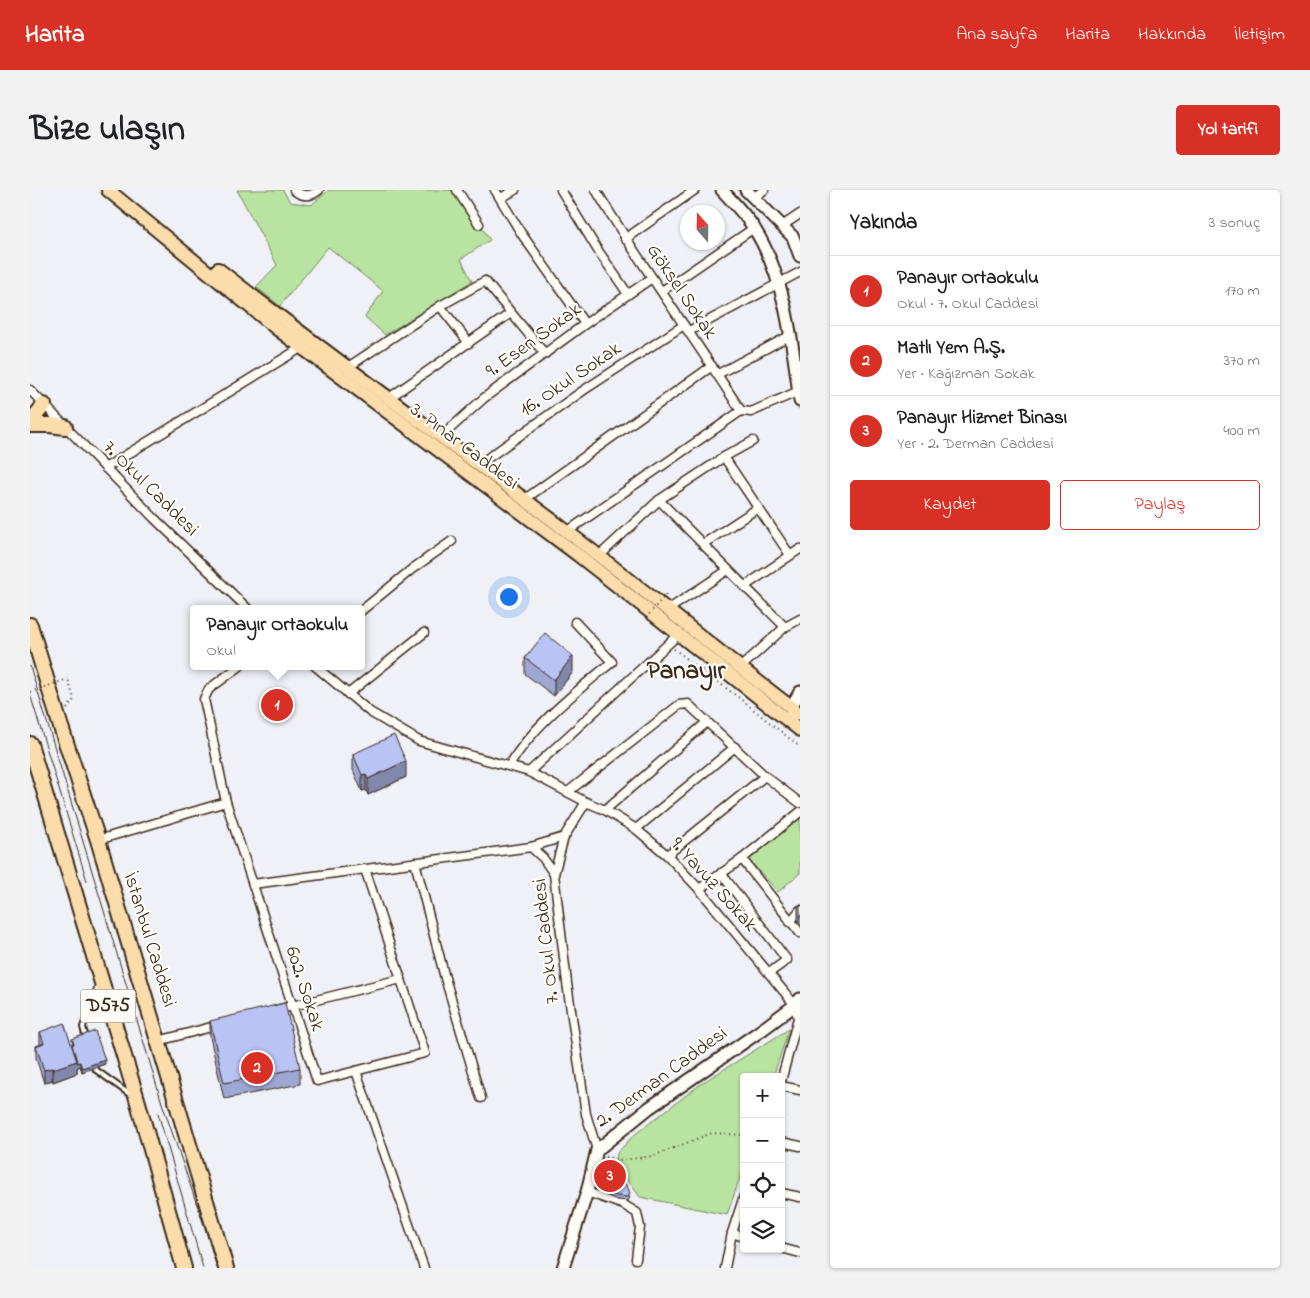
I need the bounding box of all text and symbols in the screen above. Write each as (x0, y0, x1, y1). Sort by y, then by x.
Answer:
text: Harita (25, 18, 85, 53)
text: Ana sayfa (956, 22, 1037, 48)
text: Harita (1065, 22, 1110, 48)
text: Hakkında (1138, 22, 1206, 48)
text: İletişim (1234, 22, 1285, 48)
text: Bize ulaşın (30, 105, 185, 156)
button: Yol tarifi (1176, 105, 1280, 155)
north arrow (680, 205, 725, 250)
text: Yakında (850, 208, 917, 238)
text: 3 sonuç (1209, 211, 1260, 235)
street label: Göksel Sokak (638, 238, 724, 346)
text: Panayır Ortaokulu (897, 265, 1039, 292)
text: 1 (863, 279, 869, 303)
text: 170 m (1225, 279, 1260, 303)
text: Okul · 7. Okul Caddesi (897, 292, 1039, 316)
street label: 9. Esen Sokak (480, 296, 588, 386)
street label: 16. Okul Sokak (514, 335, 628, 425)
text: Matlı Yem A.Ş. (897, 335, 1005, 362)
text: 2 (862, 349, 870, 373)
text: 370 m (1223, 349, 1260, 373)
text: Yer · Kağızman Sokak (897, 362, 1035, 386)
street label: 3. Pınar Caddesi (403, 396, 525, 498)
text: Panayır Hizmet Binası (897, 405, 1067, 432)
text: 3 (863, 419, 869, 443)
text: 400 m (1223, 419, 1260, 443)
text: Yer · 2. Derman Caddesi (897, 432, 1054, 456)
street label: 7. Okul Caddesi (95, 434, 205, 544)
button: Kaydet (850, 480, 1050, 530)
button: Paylaş (1060, 480, 1260, 530)
your location (496, 584, 522, 610)
popup (190, 605, 365, 670)
text: Panayır Ortaokulu (207, 612, 348, 639)
text: Okul (207, 639, 236, 663)
district label: Panayır (647, 654, 726, 691)
pin: 1 (261, 686, 293, 724)
street label: 9. Yavuz Sokak (663, 831, 764, 939)
street label: İstanbul Caddesi (115, 869, 183, 1011)
street label: 7. Okul Caddesi (526, 877, 568, 1005)
street label: 602. Sokak (277, 943, 331, 1035)
road number: D575 (80, 989, 136, 1022)
street label: 2. Derman Caddesi (590, 1020, 734, 1136)
pin: 2 (241, 1049, 273, 1087)
map controls (740, 1073, 785, 1253)
button: + (740, 1073, 785, 1118)
button: − (740, 1118, 785, 1163)
pin: 3 (594, 1157, 626, 1195)
button: locate (740, 1163, 785, 1208)
button: layers (740, 1208, 785, 1253)

